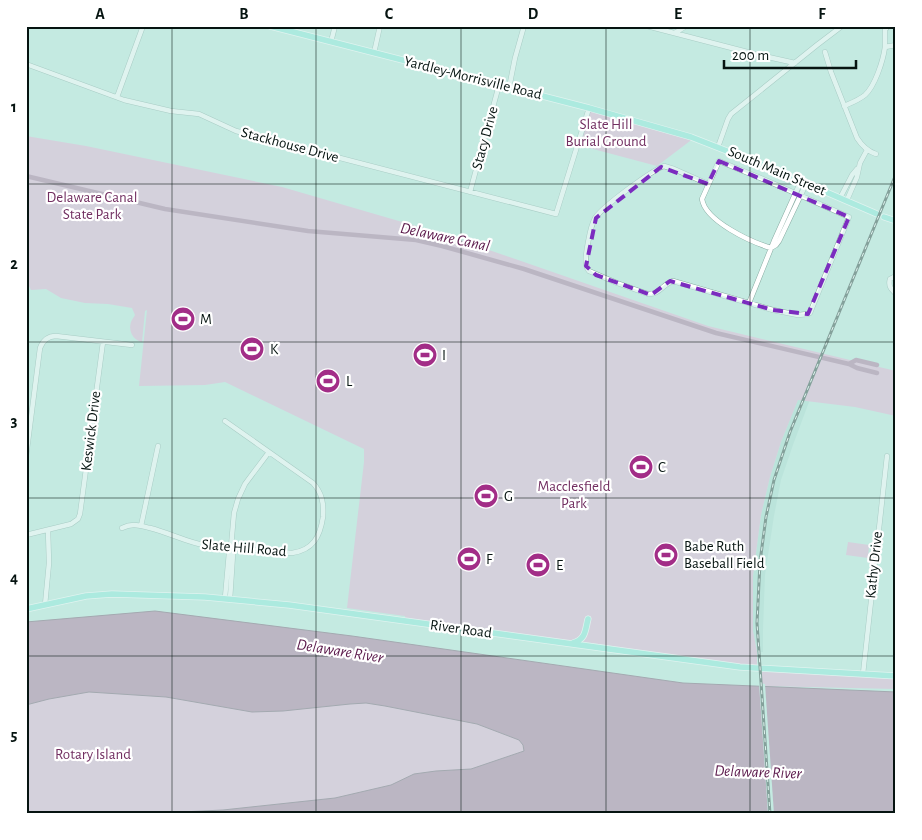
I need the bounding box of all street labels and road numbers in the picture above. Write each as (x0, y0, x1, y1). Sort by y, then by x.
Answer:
street label: Yardley-Morrisville Road (403, 54, 544, 102)
street label: Stacy Drive (469, 105, 501, 171)
street label: Stackhouse Drive (240, 125, 340, 165)
street label: South Main Street (726, 144, 828, 198)
street label: Keswick Drive (79, 390, 103, 472)
street label: Kathy Drive (863, 531, 885, 599)
street label: Slate Hill Road (201, 537, 287, 559)
street label: River Road (429, 617, 493, 641)

